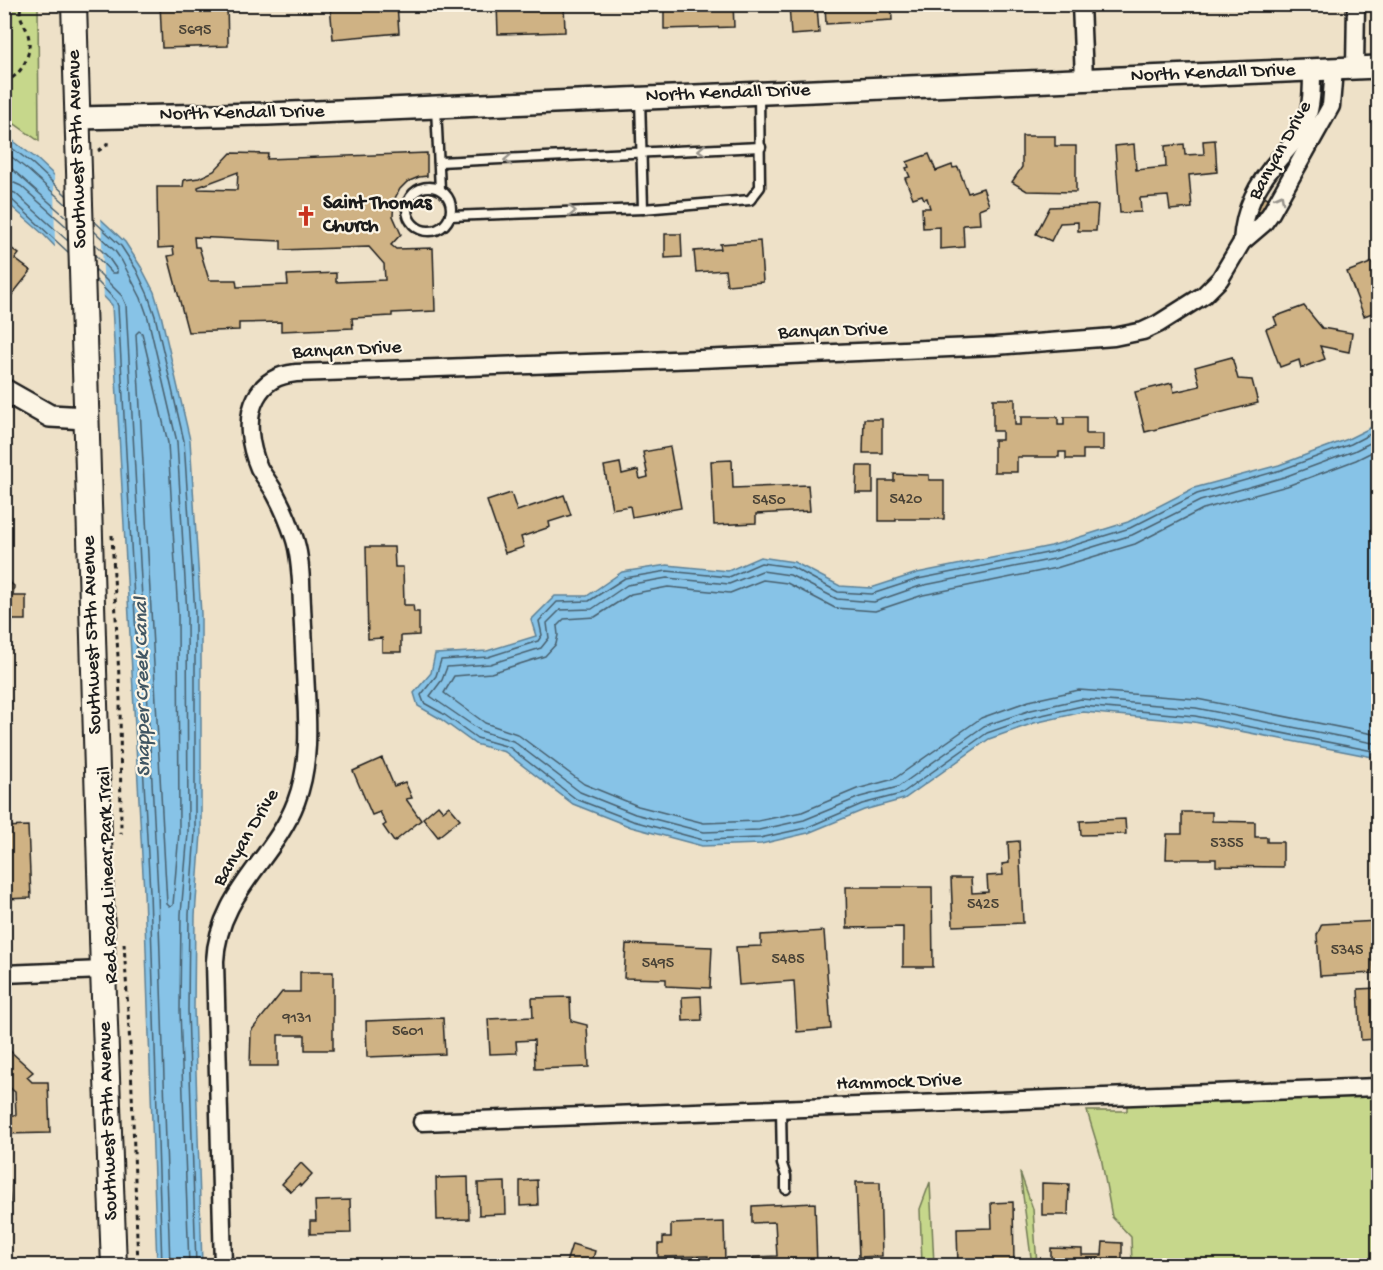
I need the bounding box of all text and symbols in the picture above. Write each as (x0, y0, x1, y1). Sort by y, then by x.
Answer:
house number: 5695 (179, 22, 211, 41)
street label: Southwest 57th Avenue (63, 49, 93, 249)
street label: North Kendall Drive (1130, 60, 1297, 88)
street label: North Kendall Drive (645, 80, 812, 108)
street label: Banyan Drive (1244, 97, 1318, 205)
street label: North Kendall Drive (159, 101, 325, 127)
one-way arrow (698, 144, 707, 157)
one-way arrow (503, 153, 512, 166)
place label: Saint Thomas Church (322, 193, 433, 239)
one-way arrow (1273, 194, 1284, 204)
church icon: Saint Thomas Church (294, 204, 318, 228)
one-way arrow (567, 205, 576, 218)
street label: Banyan Drive (777, 319, 889, 345)
street label: Banyan Drive (291, 337, 403, 365)
house number: 5420 (890, 491, 922, 510)
house number: 5450 (752, 492, 786, 511)
street label: Southwest 57th Avenue (78, 535, 108, 735)
water label: Snapper Creek Canal (130, 596, 158, 777)
street label: Red Road Linear Park Trail (94, 766, 124, 984)
street label: Banyan Drive (208, 785, 285, 892)
house number: 5355 (1210, 835, 1244, 854)
house number: 5425 (967, 896, 999, 915)
house number: 5345 (1331, 942, 1363, 961)
house number: 5485 (771, 951, 805, 970)
house number: 5495 (642, 955, 674, 974)
house number: 9131 (281, 1010, 312, 1029)
street label: Southwest 57th Avenue (94, 1021, 124, 1221)
house number: 5601 (392, 1023, 424, 1042)
street label: Hammock Drive (836, 1069, 963, 1097)

